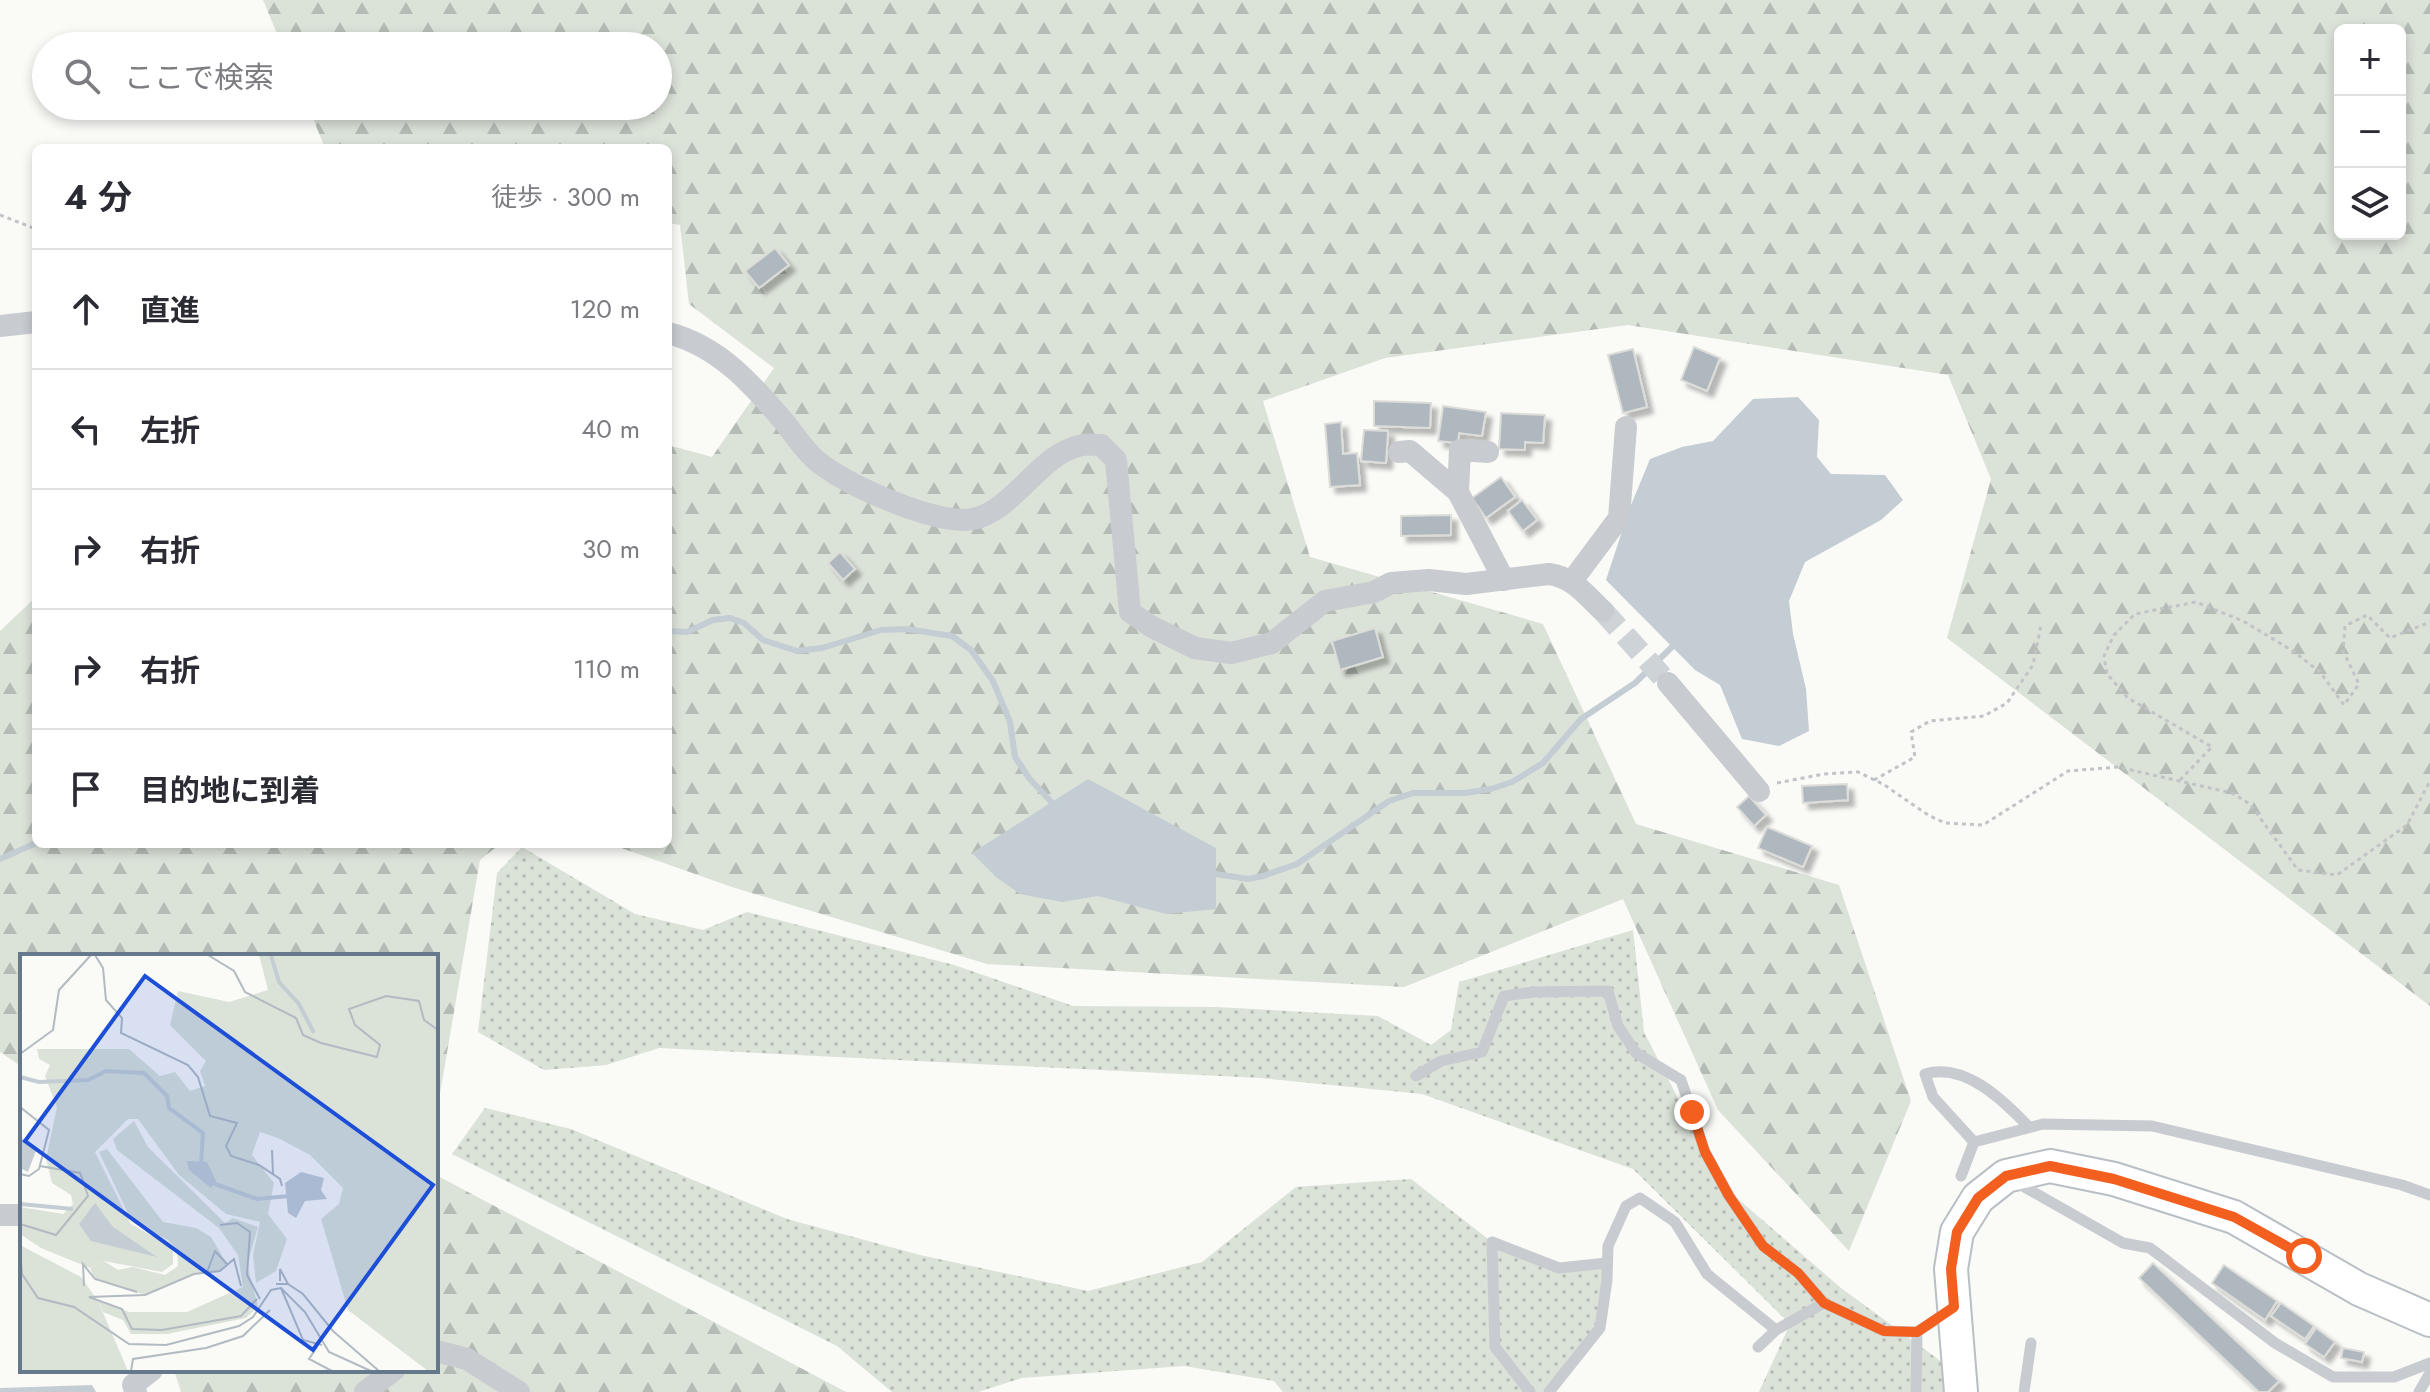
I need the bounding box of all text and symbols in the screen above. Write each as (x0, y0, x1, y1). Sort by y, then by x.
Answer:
map controls (2334, 24, 2406, 240)
button: + (2334, 24, 2406, 96)
search box (32, 32, 672, 120)
icon: search (60, 54, 104, 98)
text: ここで検索 (124, 56, 274, 99)
button: − (2334, 96, 2406, 168)
button: layers (2334, 168, 2406, 240)
text: 4 分 (64, 173, 132, 222)
text: 徒歩 · 300 m (491, 178, 640, 216)
icon: ahead (64, 287, 108, 331)
text: 直進 (140, 289, 200, 332)
text: 120 m (570, 290, 640, 328)
icon: left (64, 407, 108, 451)
text: 左折 (140, 409, 200, 452)
text: 40 m (581, 410, 640, 448)
icon: right (64, 527, 108, 571)
text: 右折 (140, 529, 200, 572)
text: 30 m (582, 530, 640, 568)
icon: right (64, 647, 108, 691)
text: 右折 (140, 649, 200, 692)
text: 110 m (573, 650, 640, 688)
icon: arrive (64, 767, 108, 811)
text: 目的地に到着 (140, 769, 320, 812)
inset map (20, 954, 438, 1372)
route end (1674, 1094, 1710, 1130)
route start (2286, 1238, 2322, 1274)

